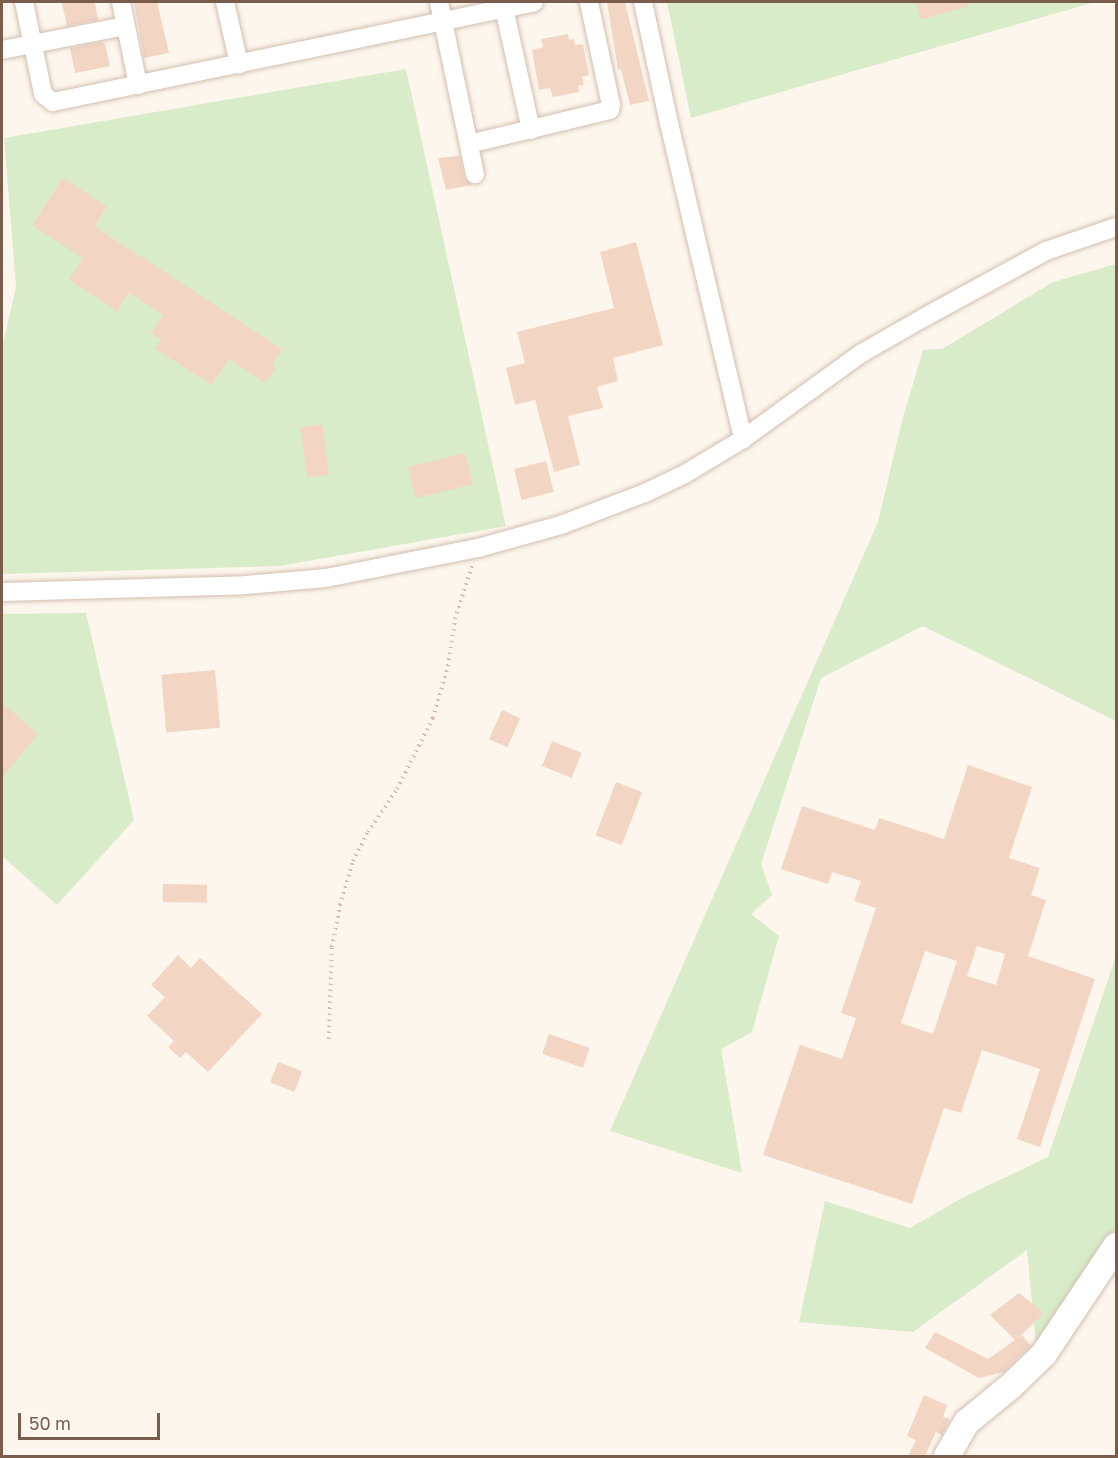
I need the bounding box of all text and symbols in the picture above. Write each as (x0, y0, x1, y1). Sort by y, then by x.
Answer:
scale bar (21, 1401, 164, 1439)
text: 50 m (29, 1412, 71, 1434)

